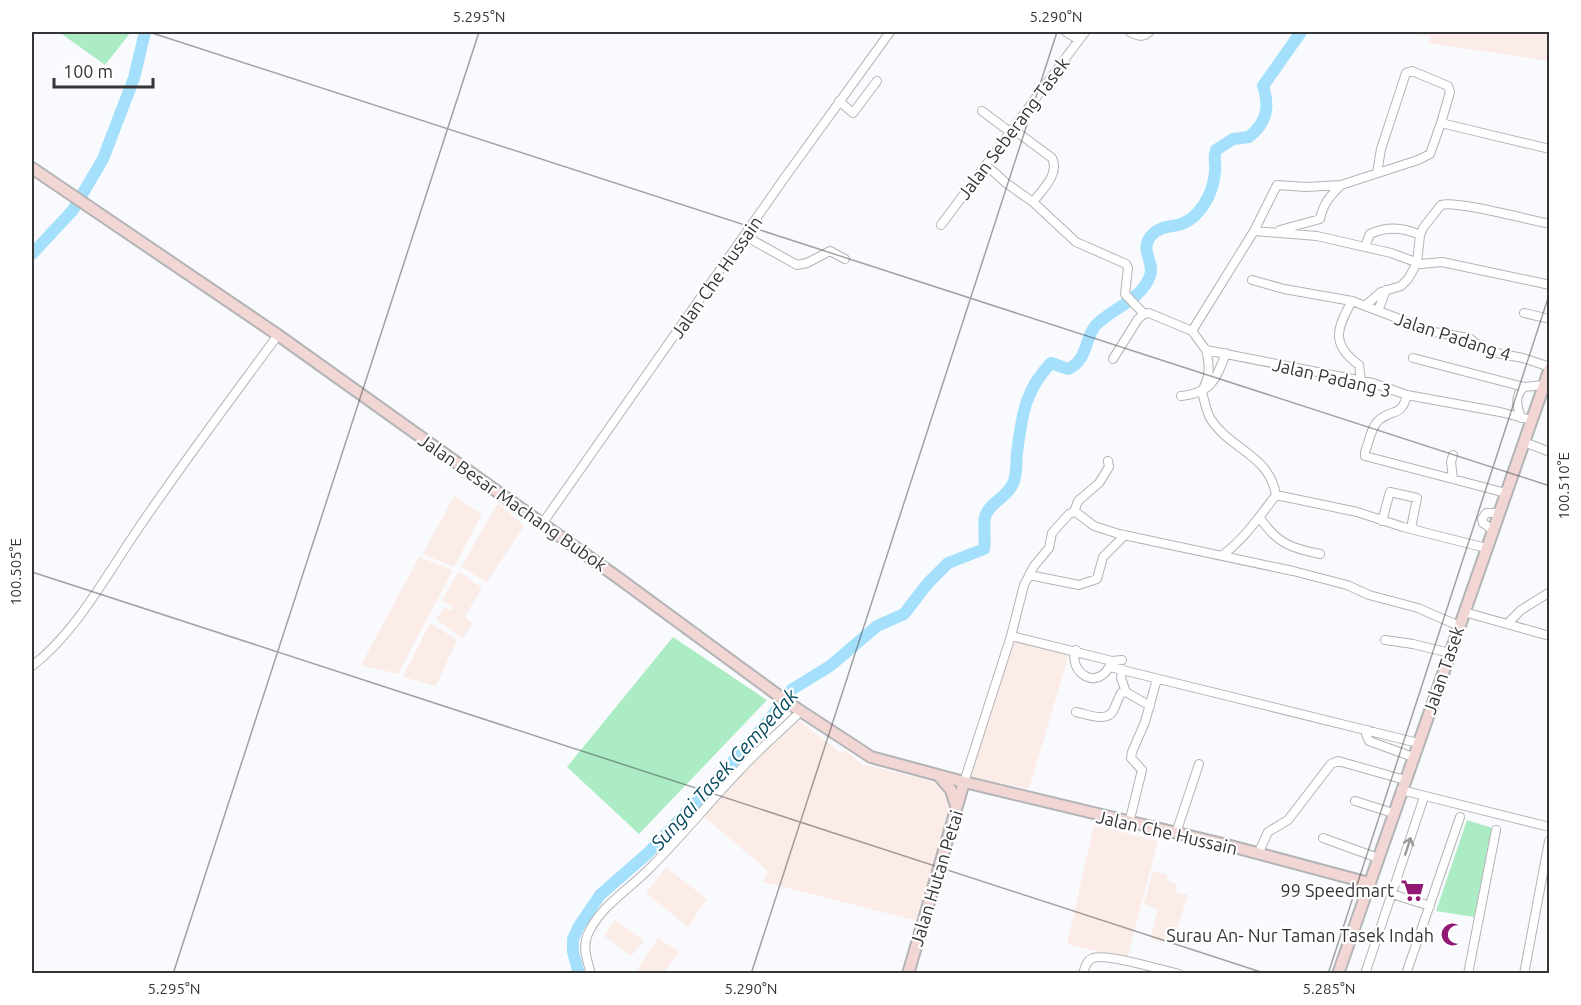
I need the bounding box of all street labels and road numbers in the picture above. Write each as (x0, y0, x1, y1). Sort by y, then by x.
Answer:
street label: Jalan Seberang Tasek (953, 53, 1073, 203)
street label: Jalan Che Hussain (666, 212, 766, 342)
street label: Jalan Padang 4 (1392, 308, 1514, 364)
street label: Jalan Padang 3 (1271, 354, 1393, 400)
street label: Jalan Besar Machang Bubok (415, 429, 611, 575)
street label: Jalan Tasek (1419, 623, 1467, 717)
street label: Jalan Che Hussain (1094, 806, 1240, 858)
street label: Jalan Hutan Petai (906, 808, 966, 948)

